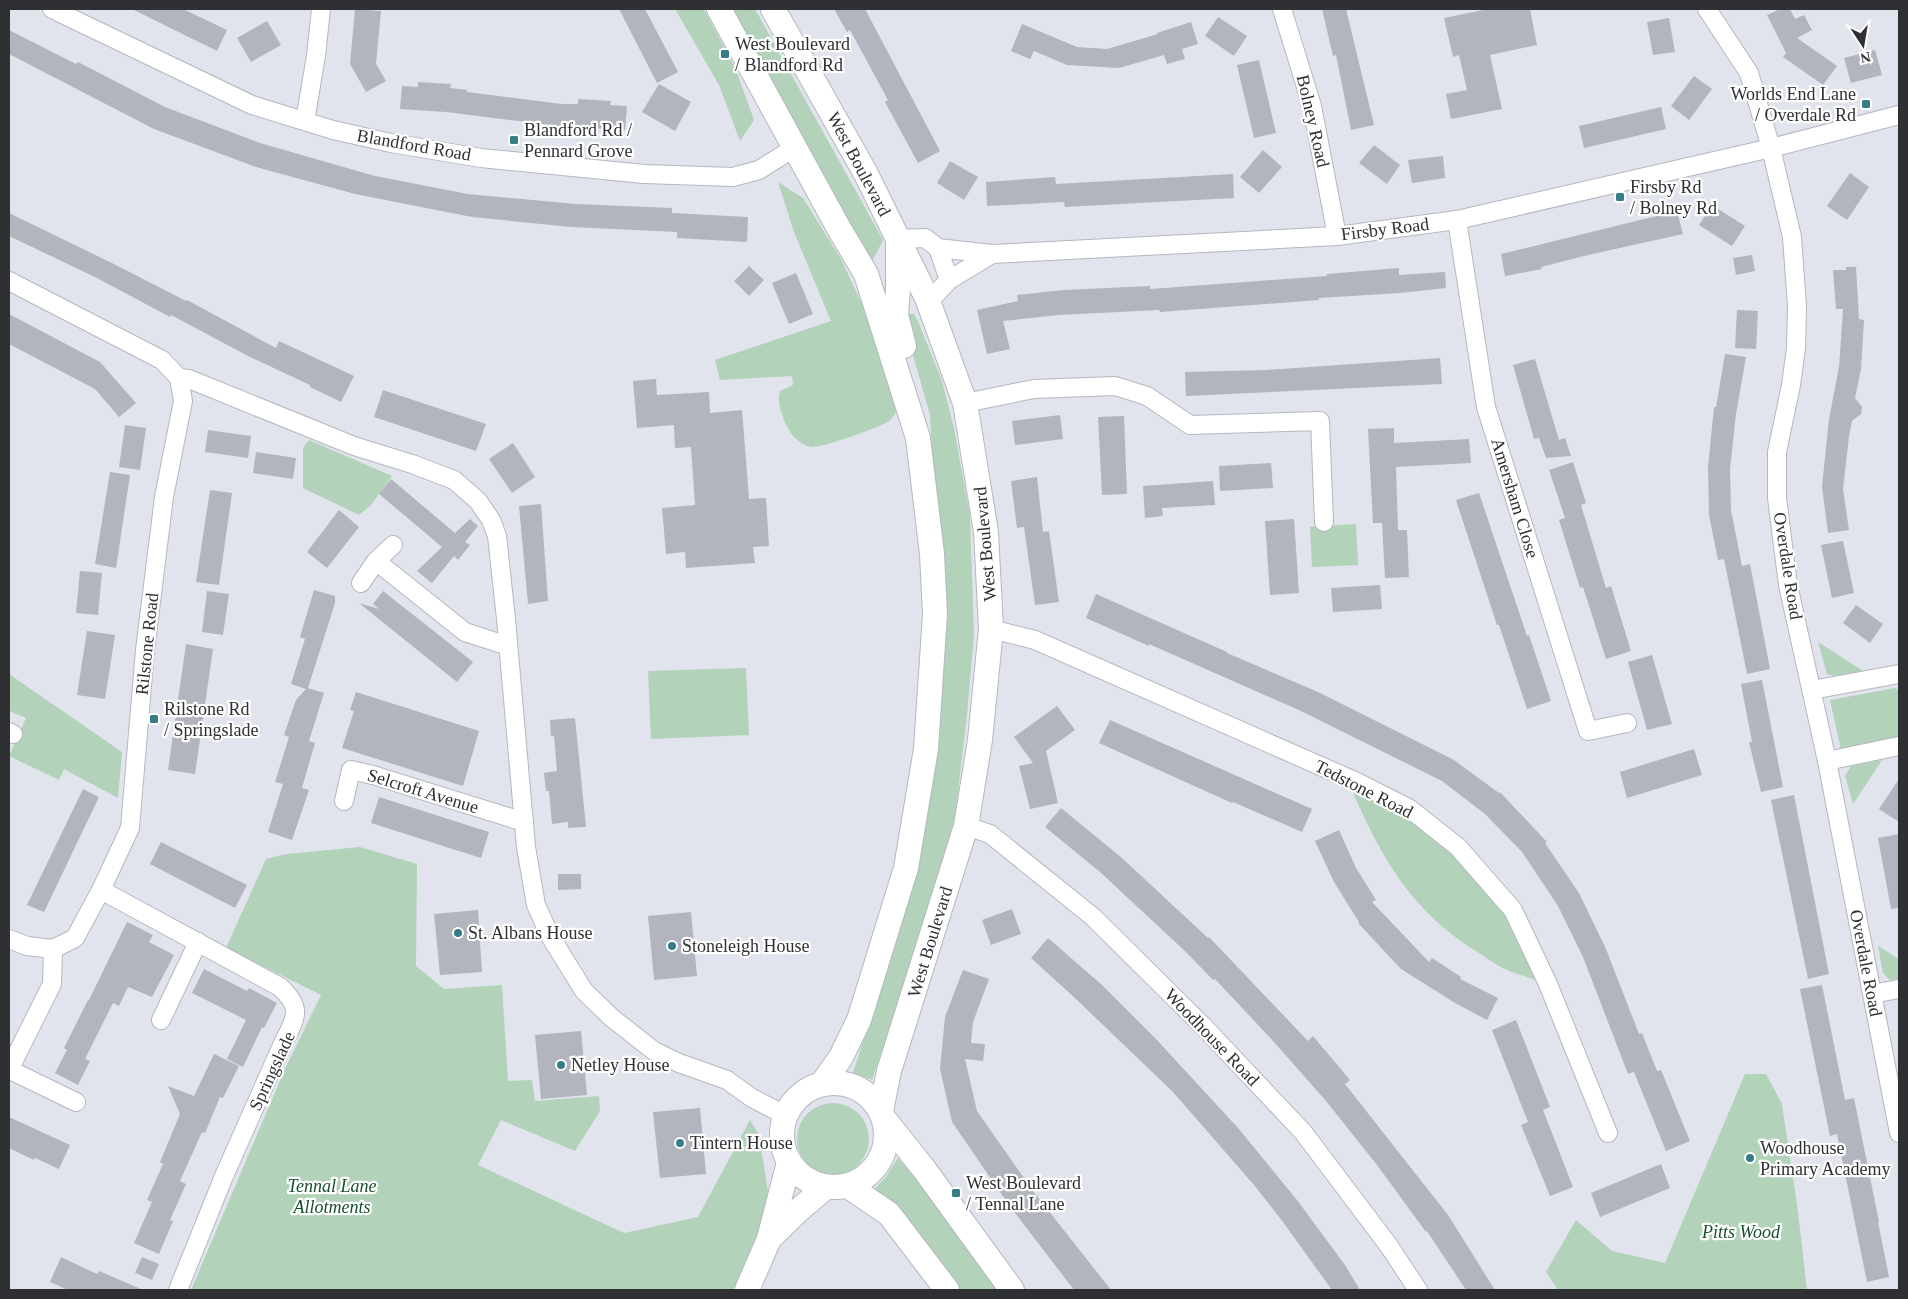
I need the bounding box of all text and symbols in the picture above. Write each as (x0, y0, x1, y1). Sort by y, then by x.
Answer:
north arrow (1838, 20, 1888, 70)
place label: West Boulevard / Blandford Rd (735, 34, 850, 75)
marker: West Boulevard / Blandford Rd (719, 48, 731, 60)
text: N (1859, 49, 1872, 66)
street label: Bolney Road (1293, 73, 1333, 169)
place label: Worlds End Lane / Overdale Rd (1730, 84, 1856, 125)
marker: Worlds End Lane / Overdale Rd (1860, 98, 1872, 110)
street label: West Boulevard (823, 109, 895, 219)
place label: Blandford Rd / Pennard Grove (524, 120, 632, 161)
street label: Blandford Road (355, 125, 473, 165)
marker: Blandford Rd / Pennard Grove (508, 134, 520, 146)
place label: Firsby Rd / Bolney Rd (1630, 177, 1717, 218)
marker: Firsby Rd / Bolney Rd (1614, 191, 1626, 203)
street label: Firsby Road (1340, 214, 1430, 244)
street label: Amersham Close (1487, 436, 1543, 560)
street label: West Boulevard (970, 486, 1000, 602)
street label: Overdale Road (1770, 511, 1806, 621)
street label: Rilstone Road (132, 592, 162, 696)
place label: Rilstone Rd / Springslade (164, 699, 259, 740)
marker: Rilstone Rd / Springslade (148, 713, 160, 725)
street label: Tedstone Road (1312, 756, 1416, 822)
street label: Selcroft Avenue (365, 765, 481, 817)
street label: West Boulevard (904, 884, 956, 1000)
street label: Overdale Road (1846, 908, 1886, 1018)
place label: St. Albans House (468, 923, 593, 943)
marker: St. Albans House (452, 927, 464, 939)
place label: Stoneleigh House (682, 936, 810, 956)
marker: Stoneleigh House (666, 940, 678, 952)
street label: Woodhouse Road (1161, 984, 1263, 1090)
street label: Springslade (245, 1028, 299, 1114)
place label: Netley House (571, 1055, 669, 1075)
marker: Netley House (555, 1059, 567, 1071)
place label: Tintern House (690, 1133, 793, 1153)
marker: Tintern House (674, 1137, 686, 1149)
place label: Woodhouse Primary Academy (1760, 1138, 1890, 1179)
marker: Woodhouse Primary Academy (1744, 1152, 1756, 1164)
place label: West Boulevard / Tennal Lane (966, 1173, 1081, 1214)
park label: Tennal Lane Allotments (288, 1176, 376, 1217)
marker: West Boulevard / Tennal Lane (950, 1187, 962, 1199)
park label: Pitts Wood (1701, 1222, 1781, 1242)

